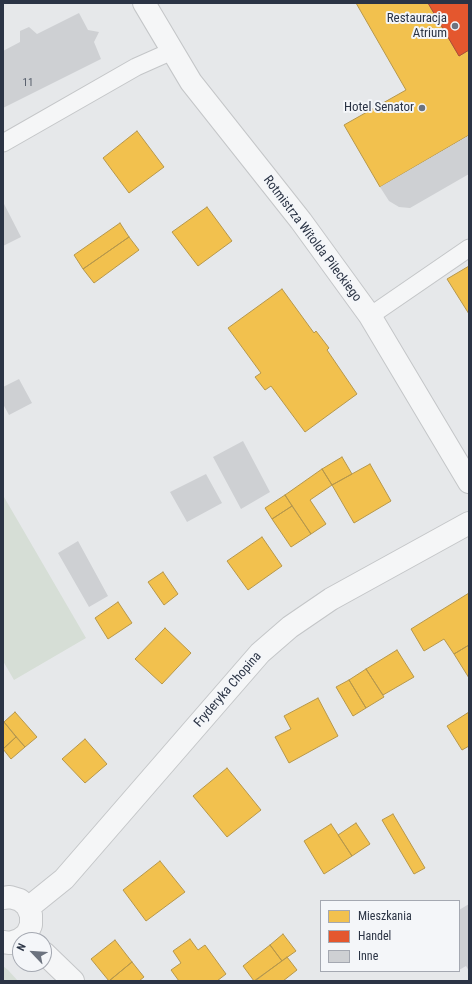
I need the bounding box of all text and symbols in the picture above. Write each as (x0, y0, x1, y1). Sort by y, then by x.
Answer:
place label: Restauracja Atrium (387, 11, 447, 42)
marker: Restauracja Atrium (450, 21, 460, 31)
house number: 11 (23, 76, 33, 90)
place label: Hotel Senator (344, 100, 414, 116)
marker: Hotel Senator (417, 103, 427, 113)
street label: Rotmistrza Witolda Pileckiego (260, 173, 364, 305)
street label: Fryderyka Chopina (191, 649, 265, 731)
legend (320, 900, 460, 972)
text: Mieszkania (358, 909, 412, 923)
text: Handel (358, 929, 391, 943)
north arrow (12, 932, 52, 972)
text: N (14, 941, 29, 953)
text: Inne (358, 949, 378, 963)

